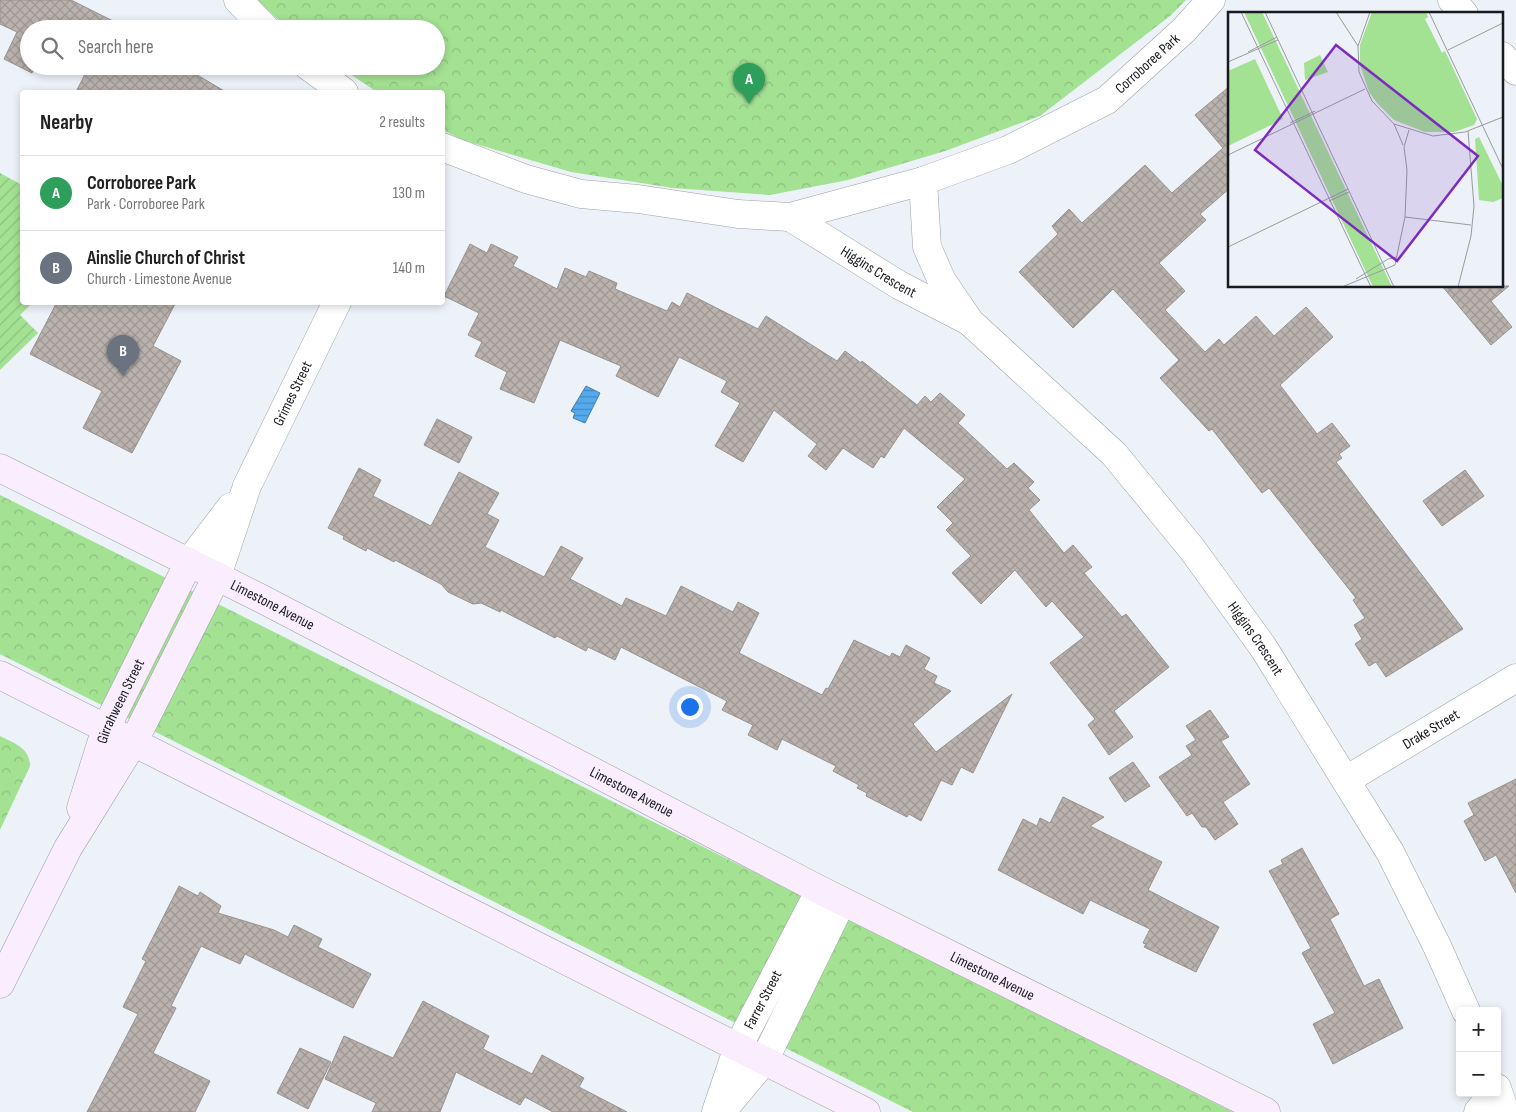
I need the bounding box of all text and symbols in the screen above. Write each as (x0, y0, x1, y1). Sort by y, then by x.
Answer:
inset map (1228, 12, 1504, 288)
search box (20, 20, 445, 75)
street label: Corroboree Park (1111, 29, 1184, 98)
icon: search (38, 34, 66, 62)
text: Search here (78, 36, 154, 59)
pin: A (733, 63, 765, 104)
text: Nearby (40, 110, 93, 135)
text: 2 results (379, 113, 425, 132)
text: Corroboree Park (87, 172, 196, 195)
text: A (52, 184, 60, 203)
text: 130 m (393, 184, 425, 203)
text: Park · Corroboree Park (87, 195, 205, 214)
street label: Higgins Crescent (837, 242, 920, 302)
text: Ainslie Church of Christ (87, 247, 245, 270)
text: B (52, 259, 60, 278)
text: 140 m (393, 259, 425, 278)
text: Church · Limestone Avenue (87, 270, 232, 289)
pin: B (107, 335, 139, 376)
street label: Grimes Street (269, 358, 317, 429)
street label: Limestone Avenue (227, 576, 318, 635)
street label: Higgins Crescent (1223, 598, 1287, 679)
street label: Girrahween Street (93, 656, 149, 746)
your location (677, 694, 703, 720)
street label: Drake Street (1399, 705, 1463, 754)
street label: Limestone Avenue (587, 763, 677, 822)
street label: Limestone Avenue (947, 947, 1038, 1005)
street label: Farrer Street (740, 967, 787, 1033)
map controls (1456, 1007, 1501, 1097)
button: + (1456, 1007, 1501, 1052)
button: − (1456, 1052, 1501, 1097)

